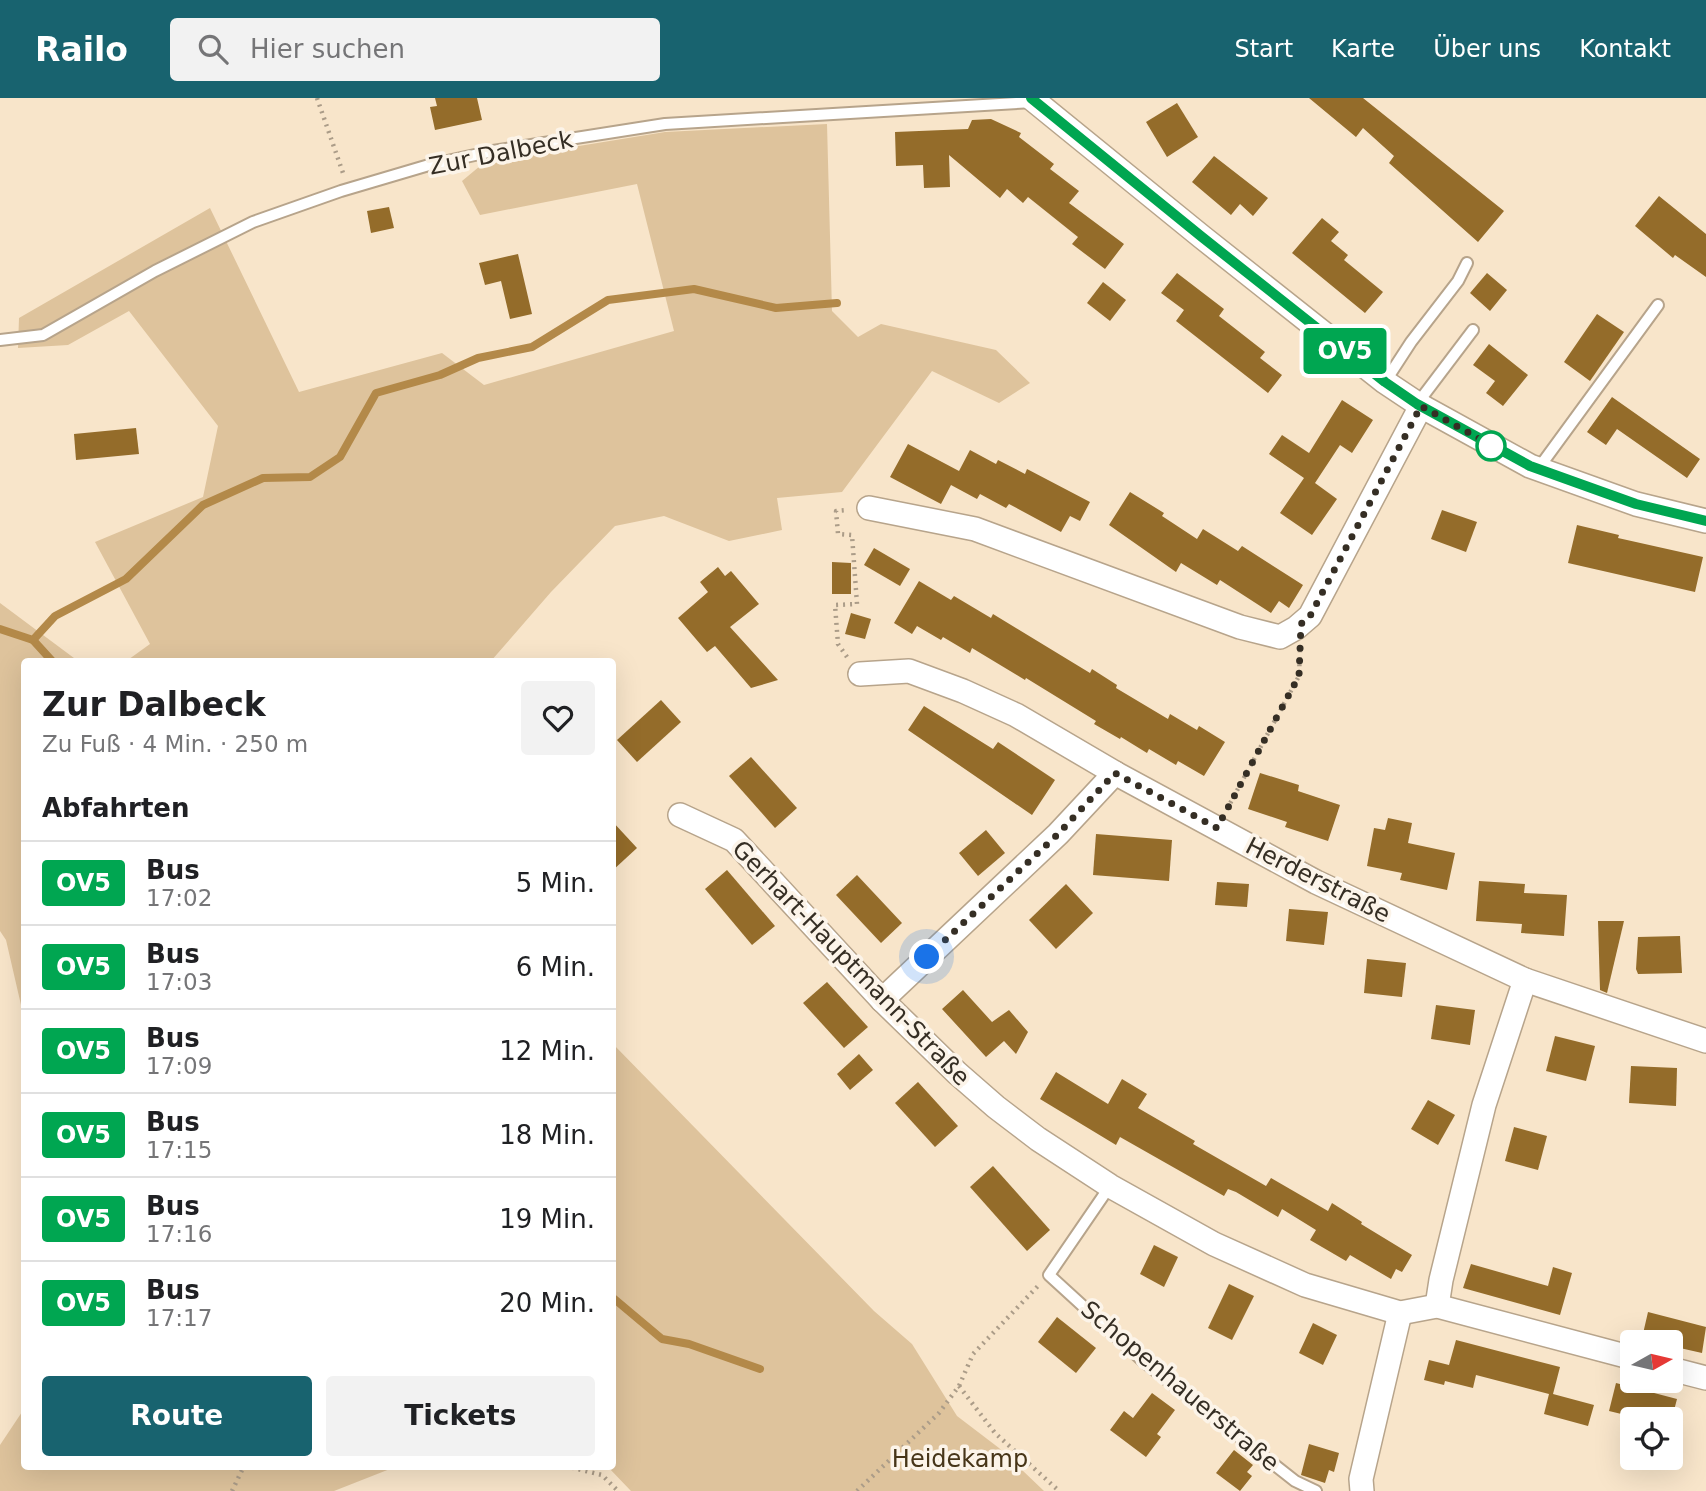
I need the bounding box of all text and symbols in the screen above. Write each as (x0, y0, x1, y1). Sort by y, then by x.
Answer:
search box (170, 18, 660, 81)
text: Railo (35, 30, 128, 69)
icon: search (194, 30, 232, 68)
text: Hier suchen (250, 34, 405, 64)
text: Start (1234, 35, 1293, 63)
text: Karte (1331, 35, 1395, 63)
text: Über uns (1433, 35, 1541, 63)
text: Kontakt (1579, 35, 1671, 63)
street label: Zur Dalbeck (427, 125, 575, 181)
line badge: OV5 (1305, 328, 1385, 374)
text: OV5 (1317, 337, 1373, 365)
unlabelled marker (1476, 431, 1506, 461)
button: heart (521, 681, 595, 755)
text: Zur Dalbeck (42, 685, 266, 724)
text: Zu Fuß · 4 Min. · 250 m (42, 731, 308, 757)
text: Abfahrten (42, 793, 190, 823)
street label: Herderstraße (1241, 832, 1395, 928)
street label: Gerhart-Hauptmann-Straße (726, 835, 976, 1091)
text: Bus (146, 855, 200, 885)
text: 5 Min. (516, 868, 595, 898)
text: OV5 (56, 869, 111, 897)
text: 17:02 (146, 885, 212, 911)
text: Bus (146, 939, 200, 969)
your location (909, 939, 944, 974)
text: 6 Min. (516, 952, 595, 982)
text: OV5 (56, 953, 111, 981)
text: 17:03 (146, 969, 212, 995)
text: Bus (146, 1023, 200, 1053)
text: 12 Min. (499, 1036, 595, 1066)
text: OV5 (56, 1037, 111, 1065)
text: 17:09 (146, 1053, 212, 1079)
text: Bus (146, 1107, 200, 1137)
text: 18 Min. (499, 1120, 595, 1150)
text: OV5 (56, 1121, 111, 1149)
text: 17:15 (146, 1137, 212, 1163)
text: Bus (146, 1191, 200, 1221)
text: 19 Min. (499, 1204, 595, 1234)
text: OV5 (56, 1205, 111, 1233)
text: 17:16 (146, 1221, 212, 1247)
text: Bus (146, 1275, 200, 1305)
text: 20 Min. (499, 1288, 595, 1318)
text: OV5 (56, 1289, 111, 1317)
street label: Schopenhauerstraße (1075, 1295, 1285, 1477)
text: 17:17 (146, 1305, 212, 1331)
north arrow (1620, 1330, 1684, 1393)
map controls (1620, 1330, 1683, 1470)
button: Route (42, 1376, 312, 1456)
button: Tickets (326, 1376, 595, 1456)
button: locate (1620, 1407, 1683, 1470)
park label: Heidekamp (892, 1445, 1028, 1473)

